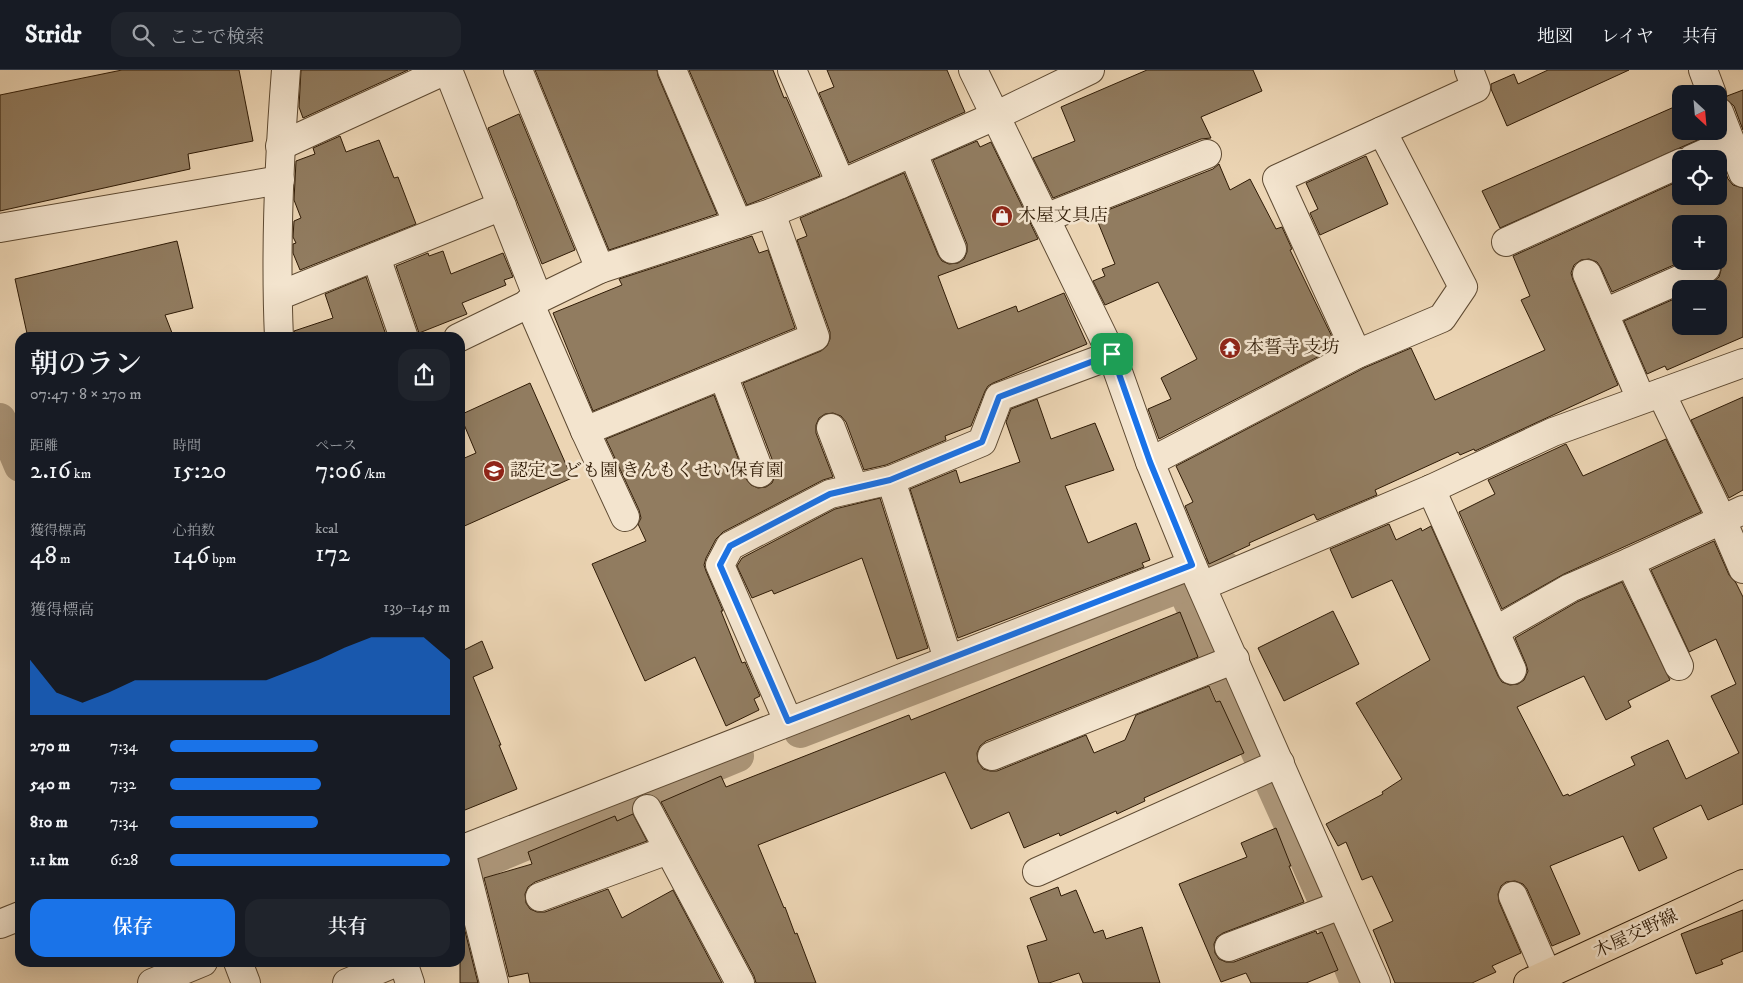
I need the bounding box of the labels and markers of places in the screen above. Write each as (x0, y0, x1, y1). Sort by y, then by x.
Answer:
shop icon: 木屋文具店 (990, 204, 1014, 228)
place label: 木屋文具店 (1018, 205, 1108, 227)
pin (1091, 333, 1133, 375)
temple icon: 本誓寺 支坊 (1218, 336, 1242, 360)
place label: 本誓寺 支坊 (1246, 337, 1340, 359)
school or university icon: 認定こども園 きんもくせい保育園 (482, 459, 506, 483)
place label: 認定こども園 きんもくせい保育園 (510, 460, 784, 482)

